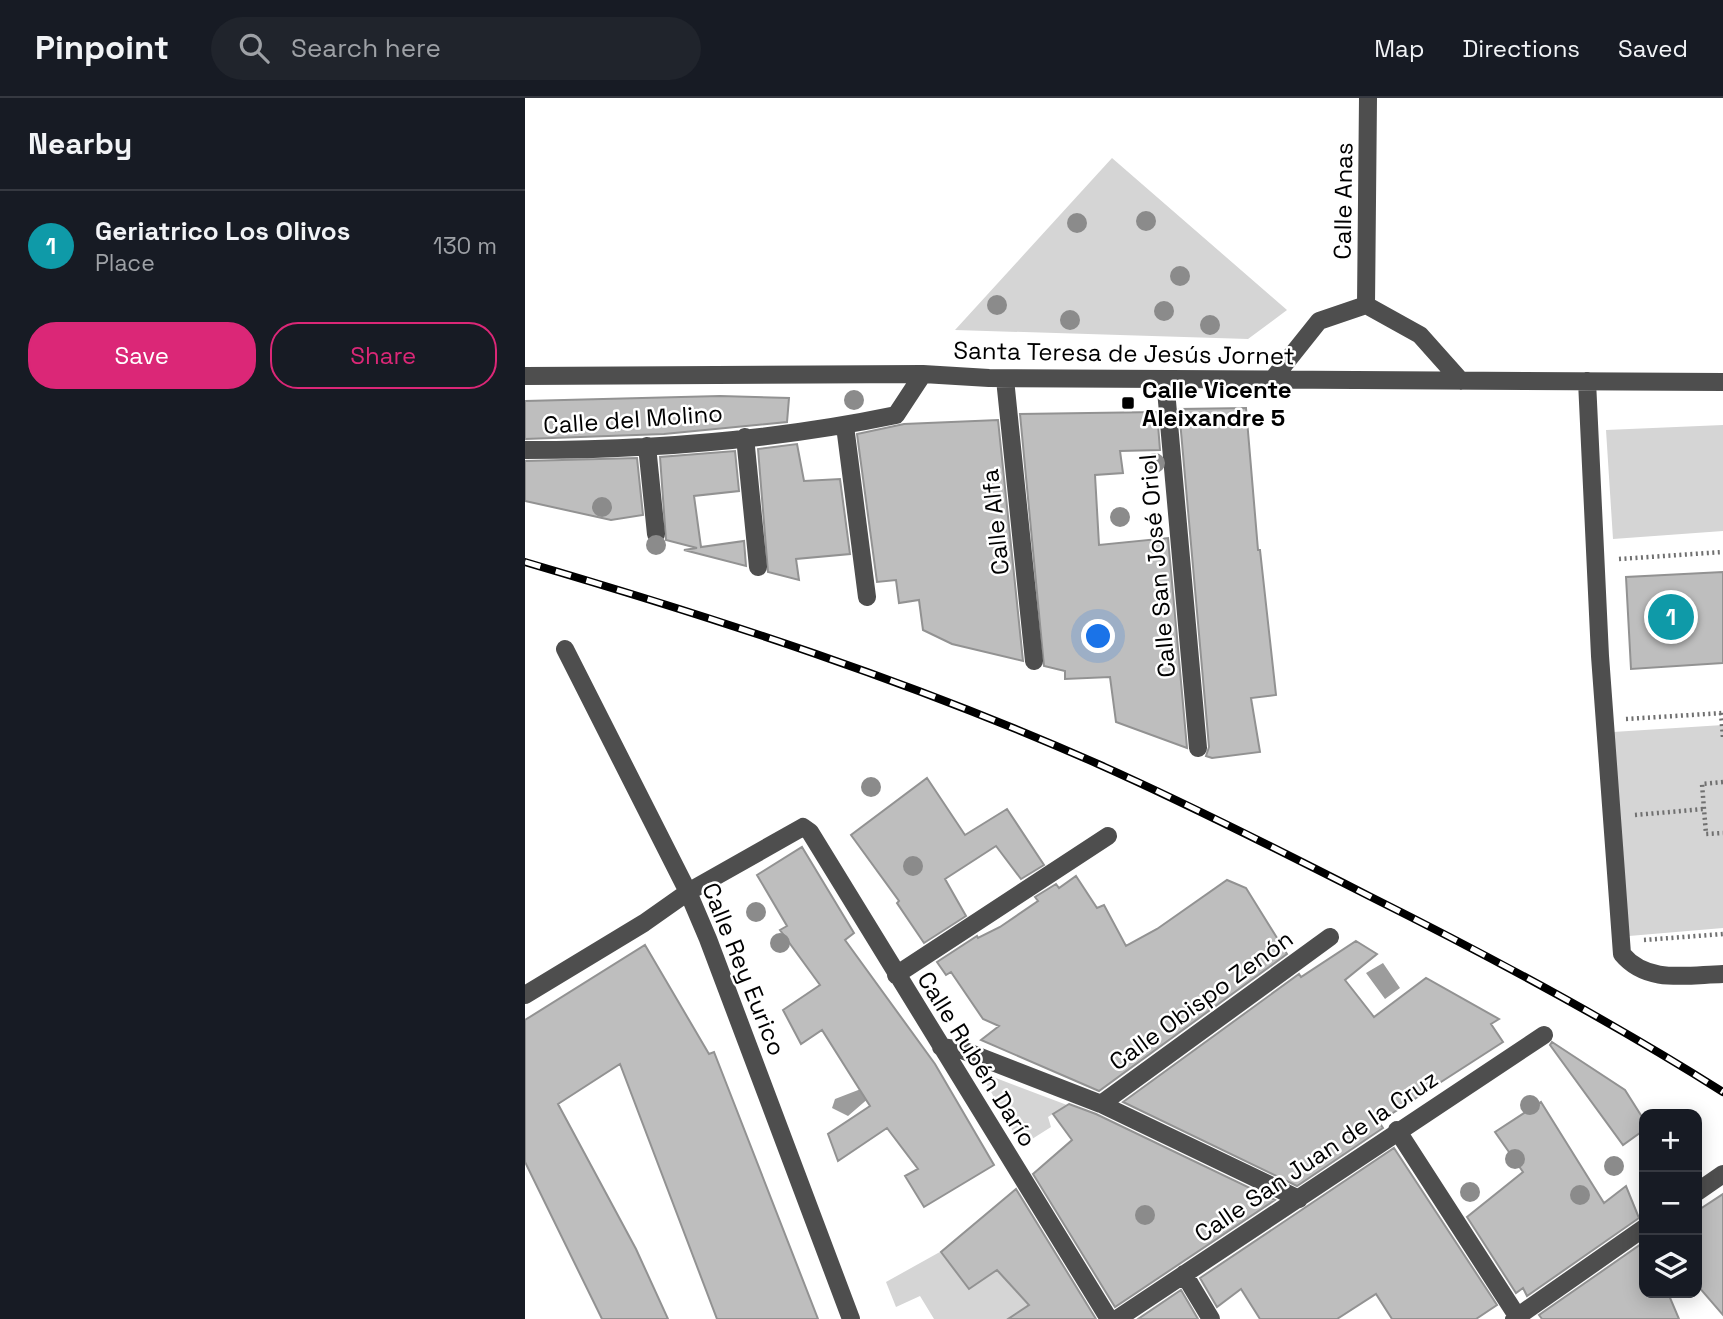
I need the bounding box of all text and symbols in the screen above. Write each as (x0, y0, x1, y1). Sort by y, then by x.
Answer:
search box (211, 17, 701, 80)
text: Pinpoint (35, 27, 169, 69)
icon: search (235, 29, 273, 67)
text: Search here (291, 31, 441, 65)
text: Map (1374, 33, 1424, 64)
text: Directions (1462, 33, 1580, 64)
text: Saved (1618, 33, 1688, 64)
text: Nearby (28, 124, 132, 163)
street label: Calle Anas (1326, 142, 1360, 260)
text: Geriatrico Los Olivos (95, 214, 350, 248)
text: 1 (46, 231, 56, 261)
text: 130 m (433, 231, 497, 261)
text: Place (95, 248, 155, 278)
button: Save (28, 322, 256, 389)
button: Share (270, 322, 497, 389)
street label: Santa Teresa de Jesús Jornet (953, 335, 1295, 371)
place label: Calle Vicente Aleixandre 5 (1142, 374, 1292, 433)
marker: Calle Vicente Aleixandre 5 (1120, 395, 1136, 411)
street label: Calle del Molino (542, 397, 724, 441)
street label: Calle San José Oriol (1132, 453, 1182, 679)
street label: Calle Alfa (974, 467, 1016, 576)
pin: 1 (1648, 591, 1694, 643)
your location (1081, 619, 1115, 653)
street label: Calle Rey Eurico (695, 878, 793, 1060)
street label: Calle Obispo Zenón (1103, 923, 1299, 1077)
street label: Calle Rubén Darío (911, 965, 1043, 1153)
street label: Calle San Juan de la Cruz (1188, 1063, 1444, 1249)
map controls (1639, 1109, 1702, 1298)
button: + (1639, 1109, 1702, 1172)
button: − (1639, 1172, 1702, 1235)
button: layers (1639, 1235, 1702, 1298)

